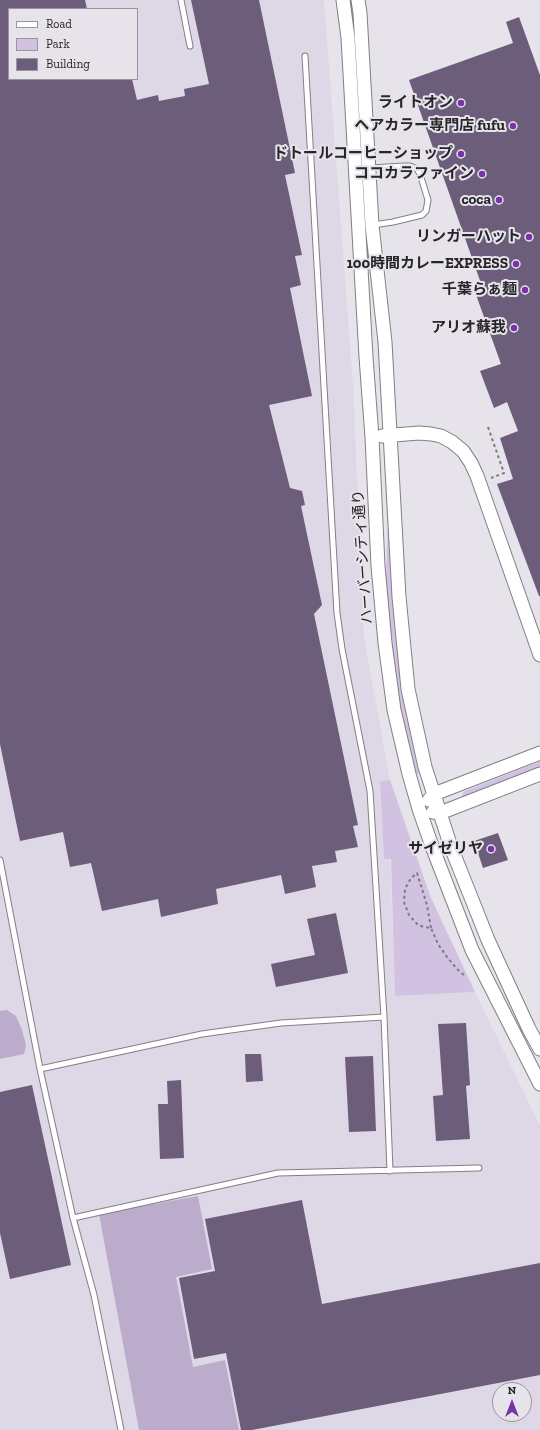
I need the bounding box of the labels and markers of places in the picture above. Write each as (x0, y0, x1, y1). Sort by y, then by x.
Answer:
place label: ライトオン (378, 94, 453, 112)
marker: ライトオン (456, 98, 466, 108)
place label: ヘアカラー専門店 fufu (354, 117, 505, 135)
marker: ヘアカラー専門店 fufu (508, 121, 518, 131)
place label: ドトールコーヒーショップ (273, 145, 453, 163)
marker: ドトールコーヒーショップ (456, 149, 466, 159)
place label: ココカラファイン (354, 165, 474, 183)
marker: ココカラファイン (477, 169, 487, 179)
place label: coca (461, 191, 491, 209)
marker: coca (494, 195, 504, 205)
place label: リンガーハット (416, 228, 521, 246)
marker: リンガーハット (524, 232, 534, 242)
place label: 100時間カレーEXPRESS (347, 255, 508, 273)
marker: 100時間カレーEXPRESS (511, 259, 521, 269)
place label: 千葉らぁ麺 (442, 281, 517, 299)
marker: 千葉らぁ麺 (520, 285, 530, 295)
place label: アリオ蘇我 (431, 319, 506, 337)
marker: アリオ蘇我 (509, 323, 519, 333)
place label: サイゼリヤ (408, 840, 483, 858)
marker: サイゼリヤ (486, 844, 496, 854)

